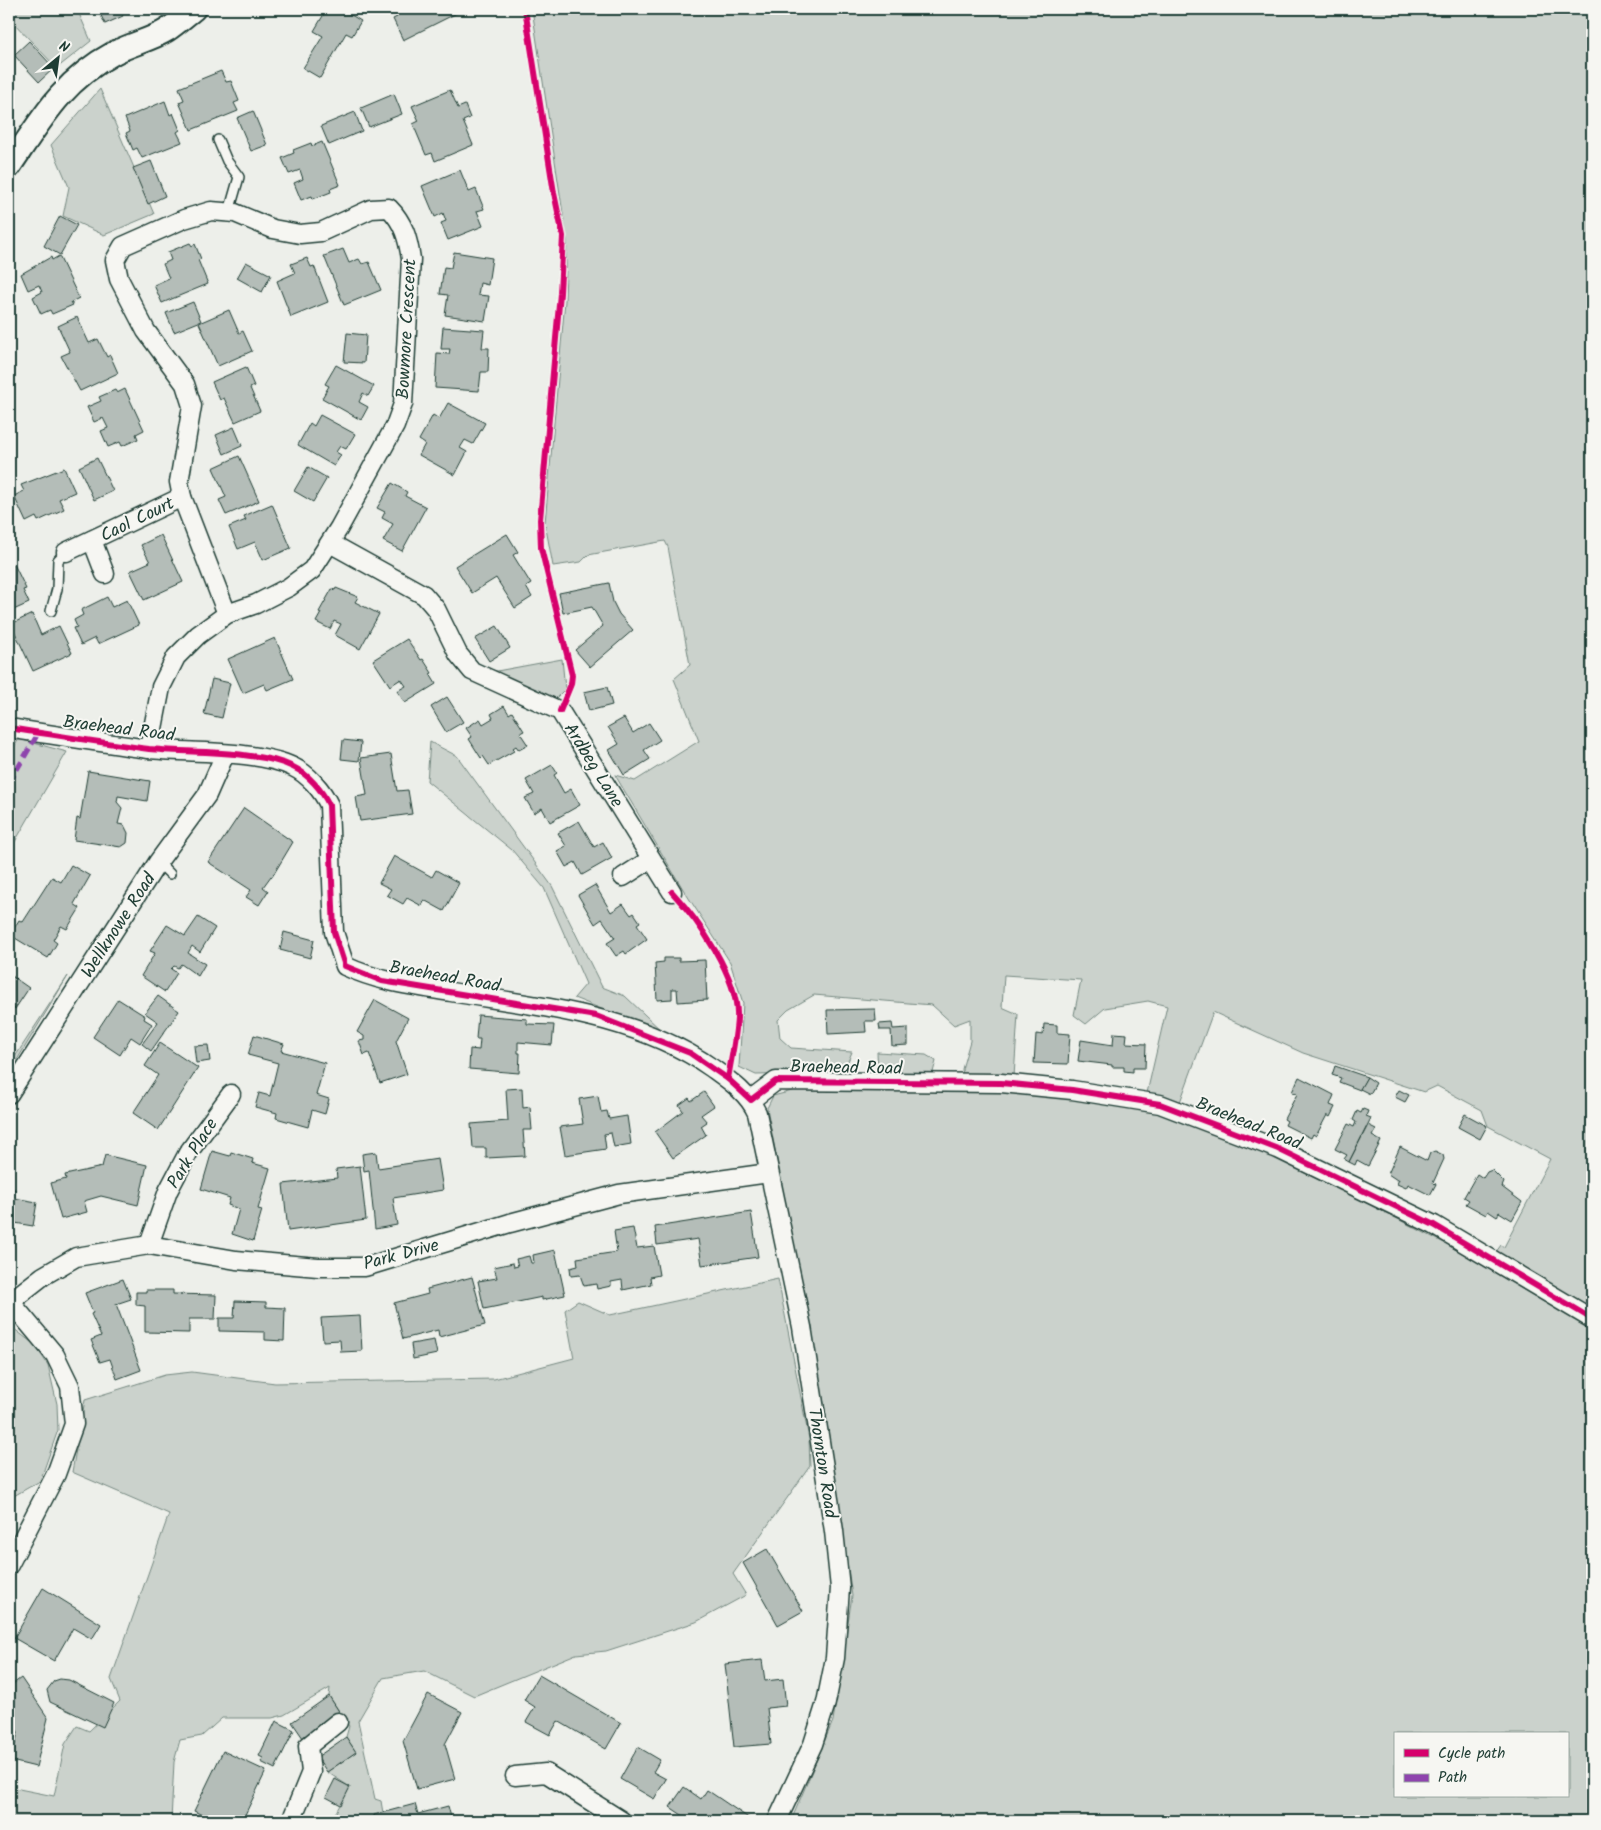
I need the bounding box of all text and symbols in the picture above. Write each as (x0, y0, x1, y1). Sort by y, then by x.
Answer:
north arrow (32, 32, 82, 82)
text: N (55, 36, 73, 59)
street label: Bowmore Crescent (389, 257, 426, 400)
street label: Caol Court (96, 489, 181, 551)
street label: Braehead Road (61, 708, 177, 751)
street label: Ardbeg Lane (555, 718, 630, 814)
street label: Wellknowe Road (74, 866, 165, 984)
street label: Braehead Road (387, 953, 504, 1002)
street label: Braehead Road (790, 1053, 903, 1084)
street label: Braehead Road (1191, 1090, 1307, 1159)
street label: Park Place (160, 1113, 226, 1195)
street label: Park Drive (360, 1231, 443, 1279)
street label: Thornton Road (799, 1406, 845, 1521)
legend (1394, 1732, 1568, 1798)
text: Cycle path (1438, 1742, 1505, 1766)
text: Path (1438, 1766, 1467, 1790)

